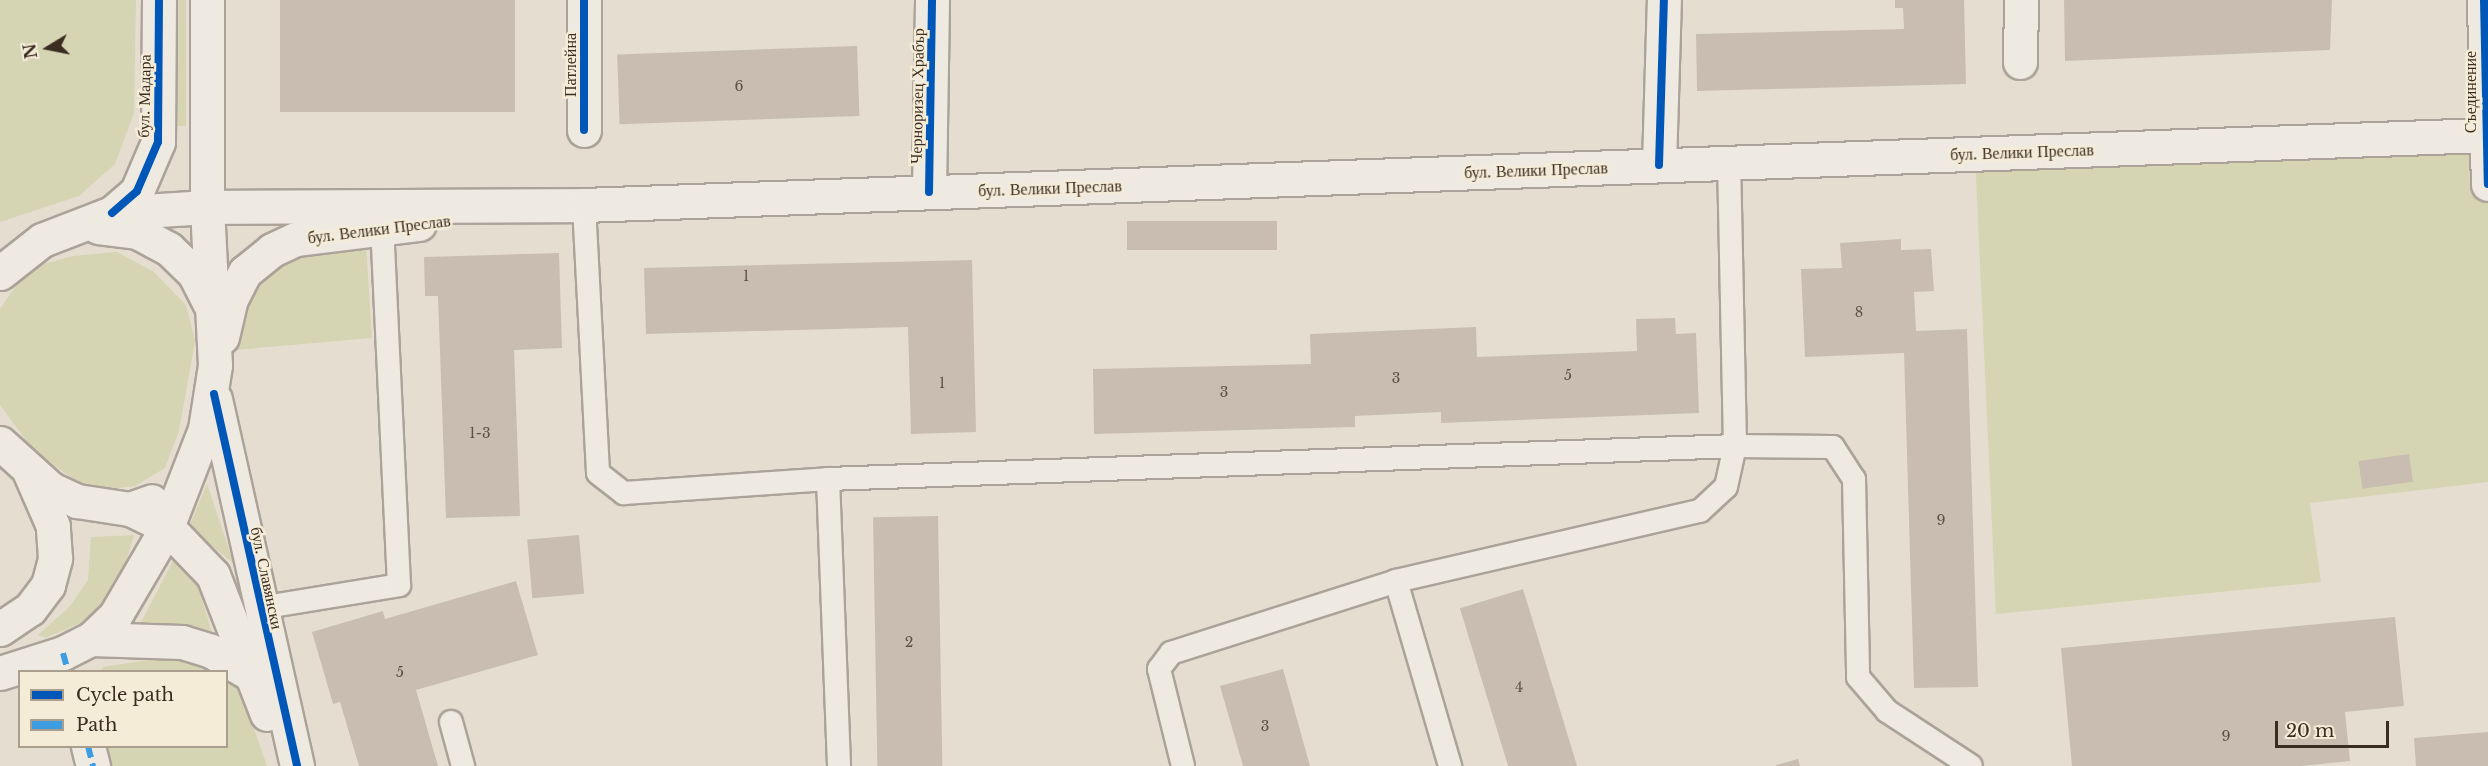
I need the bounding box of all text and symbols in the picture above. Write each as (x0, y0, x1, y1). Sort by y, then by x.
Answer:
north arrow (18, 18, 78, 78)
street label: Черноризец Храбър (906, 28, 928, 164)
street label: Патлейна (560, 33, 580, 97)
text: N (19, 42, 41, 60)
street label: Съединение (2460, 51, 2480, 133)
street label: бул. Мадара (134, 54, 154, 138)
house number: 6 (734, 78, 744, 94)
street label: бул. Велики Преслав (1950, 140, 2094, 164)
street label: бул. Велики Преслав (1464, 158, 1608, 182)
street label: бул. Велики Преслав (978, 176, 1122, 200)
street label: бул. Велики Преслав (307, 211, 451, 247)
house number: 1 (743, 268, 749, 284)
house number: 8 (1855, 304, 1863, 320)
house number: 5 (1564, 367, 1572, 383)
house number: 3 (1392, 370, 1400, 386)
house number: 1 (939, 375, 945, 391)
house number: 3 (1220, 384, 1228, 400)
house number: 1-3 (469, 425, 491, 441)
house number: 9 (1936, 512, 1946, 528)
street label: бул. Славянски (247, 525, 287, 631)
house number: 2 (905, 634, 913, 650)
house number: 5 (396, 664, 404, 680)
legend (18, 670, 228, 748)
house number: 4 (1515, 679, 1523, 695)
text: Cycle path (76, 684, 174, 706)
scale bar (2278, 709, 2392, 747)
text: Path (76, 714, 117, 736)
house number: 3 (1261, 718, 1269, 734)
text: 20 m (2286, 720, 2334, 742)
house number: 9 (2221, 728, 2231, 744)

